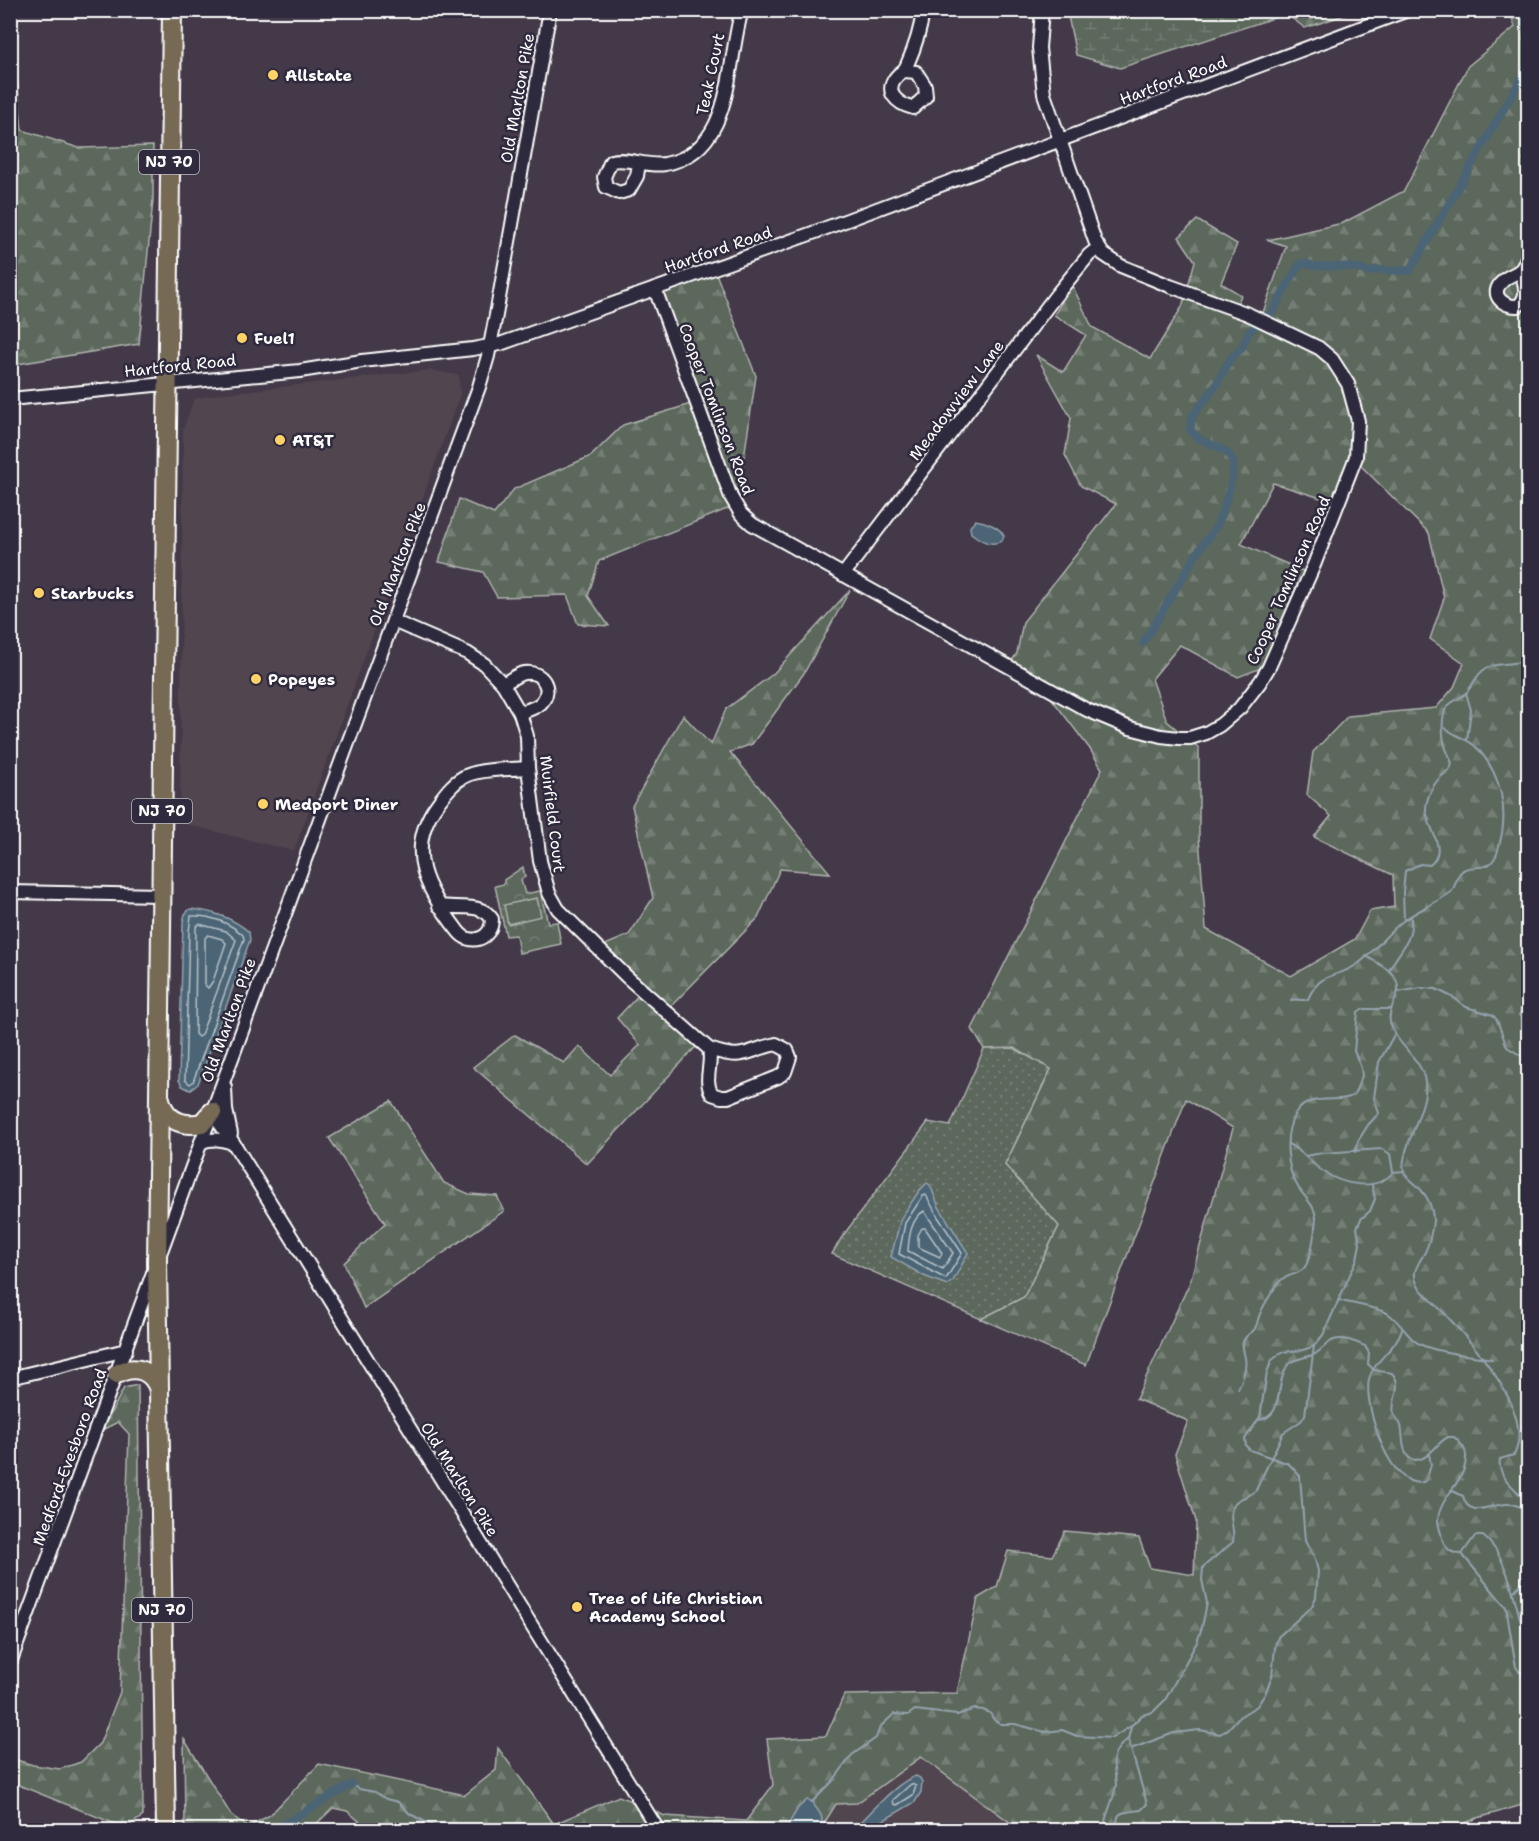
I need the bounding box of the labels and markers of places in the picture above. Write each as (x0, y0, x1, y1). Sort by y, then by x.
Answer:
place label: Allstate (285, 65, 353, 86)
marker: Allstate (266, 68, 280, 82)
place label: Fuel1 (254, 328, 295, 349)
marker: Fuel1 (235, 331, 249, 345)
place label: AT&T (292, 430, 334, 451)
marker: AT&T (273, 433, 287, 447)
place label: Starbucks (51, 583, 134, 604)
marker: Starbucks (32, 586, 46, 600)
place label: Popeyes (268, 669, 335, 690)
marker: Popeyes (249, 672, 263, 686)
place label: Medport Diner (275, 794, 399, 815)
marker: Medport Diner (256, 797, 270, 811)
place label: Tree of Life Christian Academy School (589, 1588, 763, 1627)
marker: Tree of Life Christian Academy School (570, 1600, 584, 1614)

